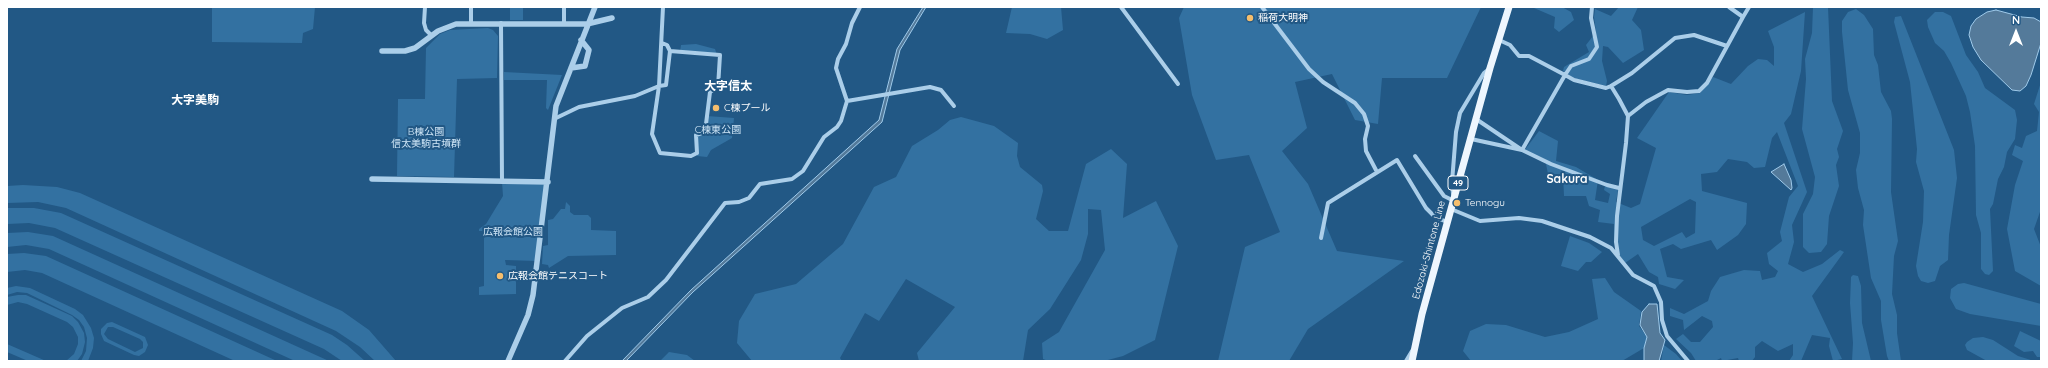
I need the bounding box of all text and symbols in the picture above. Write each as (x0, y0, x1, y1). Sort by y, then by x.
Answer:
place label: 稲荷大明神 (1258, 12, 1308, 24)
north arrow (1996, 12, 2036, 52)
marker: 稲荷大明神 (1245, 13, 1255, 23)
text: N (2012, 13, 2020, 27)
district label: 大字信太 (704, 79, 752, 93)
district label: 大字美駒 (171, 93, 219, 107)
place label: C棟プール (724, 102, 771, 114)
marker: C棟プール (711, 103, 721, 113)
park label: C棟東公園 (695, 124, 741, 136)
park label: B棟公園 信太美駒古墳群 (391, 126, 461, 150)
district label: Sakura (1546, 172, 1588, 186)
road number: 49 (1448, 176, 1468, 190)
place label: Tennogu (1465, 197, 1505, 209)
marker: Tennogu (1452, 198, 1462, 208)
street label: Edozaki-Shintone Line (1410, 199, 1448, 301)
park label: 広報会館公園 (483, 226, 543, 238)
place label: 広報会館テニスコート (508, 270, 608, 282)
marker: 広報会館テニスコート (495, 271, 505, 281)

